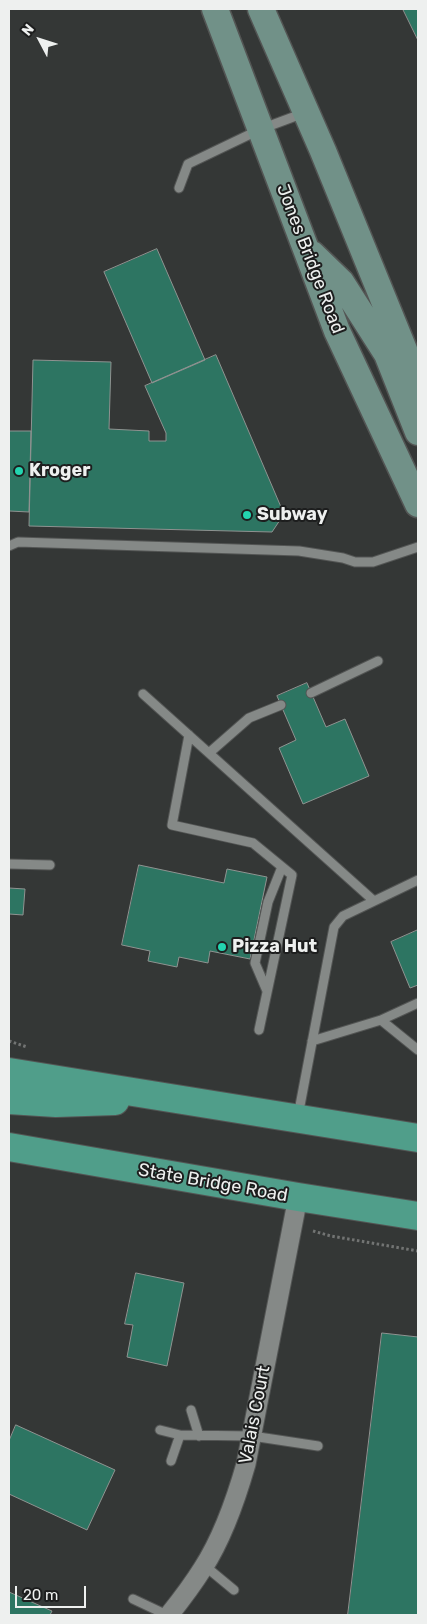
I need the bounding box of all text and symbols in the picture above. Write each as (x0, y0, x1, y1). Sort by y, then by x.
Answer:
north arrow (15, 15, 65, 65)
text: N (18, 21, 38, 39)
street label: Jones Bridge Road (272, 181, 348, 337)
place label: Kroger (29, 460, 90, 482)
marker: Kroger (13, 465, 25, 477)
place label: Subway (257, 504, 327, 526)
marker: Subway (241, 509, 253, 521)
place label: Pizza Hut (232, 936, 317, 958)
marker: Pizza Hut (216, 941, 228, 953)
street label: State Bridge Road (137, 1159, 289, 1207)
street label: Valais Court (235, 1364, 275, 1466)
scale bar (18, 1576, 89, 1608)
text: 20 m (23, 1586, 58, 1604)

